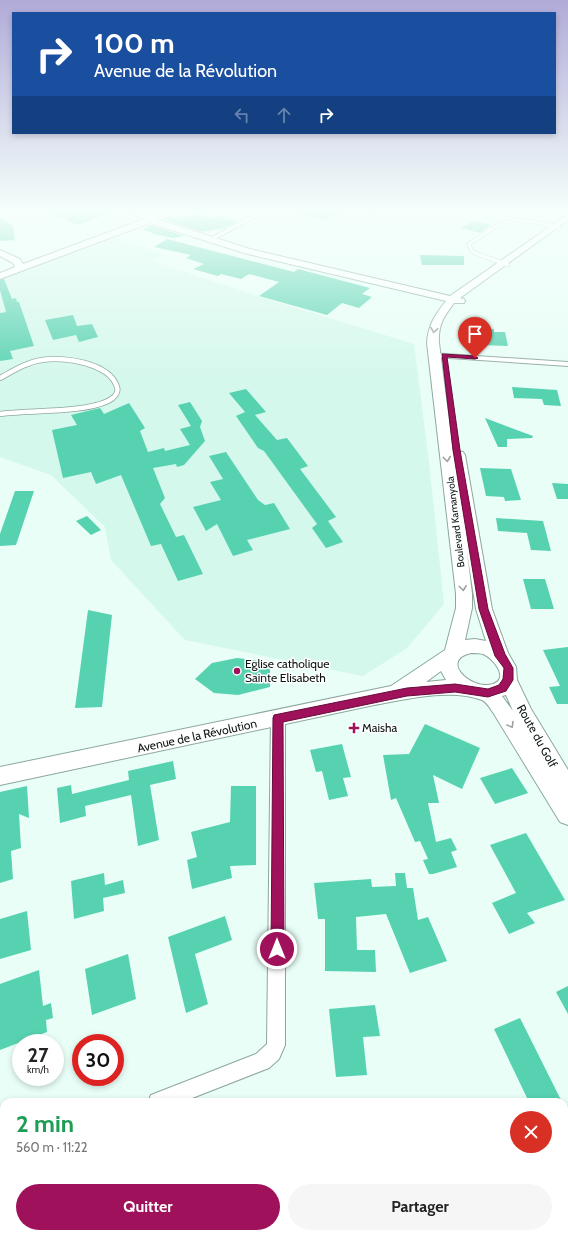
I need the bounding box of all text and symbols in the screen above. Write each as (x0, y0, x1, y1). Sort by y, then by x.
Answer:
text: 100 m (94, 26, 175, 60)
icon: right (28, 28, 80, 80)
text: Avenue de la Révolution (94, 60, 277, 82)
icon: left (231, 104, 253, 126)
icon: ahead (273, 104, 295, 126)
icon: right (315, 104, 337, 126)
pin (458, 317, 492, 358)
icon: arrive (464, 323, 486, 345)
one-way arrow (430, 327, 439, 333)
one-way arrow (442, 456, 451, 462)
street label: Boulevard Kamanyola (443, 475, 468, 568)
one-way arrow (458, 585, 467, 591)
place label: Eglise catholique Sainte Elisabeth (245, 656, 329, 685)
marker: Eglise catholique Sainte Elisabeth (232, 666, 242, 676)
street label: Route du Golf (514, 702, 561, 770)
street label: Avenue de la Révolution (136, 715, 258, 756)
place label: Maisha (362, 720, 397, 735)
one-way arrow (506, 721, 513, 728)
marker: Maisha (349, 723, 359, 733)
position arrow (256, 928, 298, 970)
speed limit sign: 30 (72, 1034, 124, 1086)
text: 27 (28, 1043, 48, 1067)
text: km/h (27, 1063, 49, 1076)
text: 2 min (16, 1109, 74, 1138)
button: close (510, 1111, 552, 1153)
text: 560 m · 11:22 (16, 1139, 88, 1155)
button: Quitter (16, 1184, 280, 1230)
button: Partager (288, 1184, 552, 1230)

